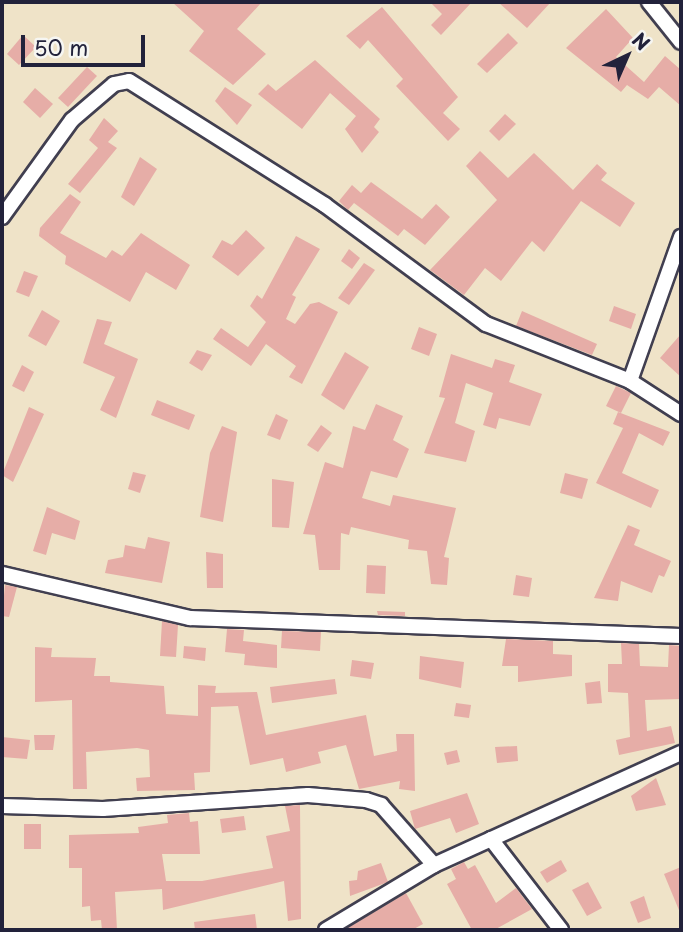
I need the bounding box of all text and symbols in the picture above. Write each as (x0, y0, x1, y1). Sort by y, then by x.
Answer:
scale bar (24, 21, 149, 65)
north arrow (592, 21, 662, 91)
text: N (626, 26, 657, 56)
text: 50 m (34, 31, 88, 63)

